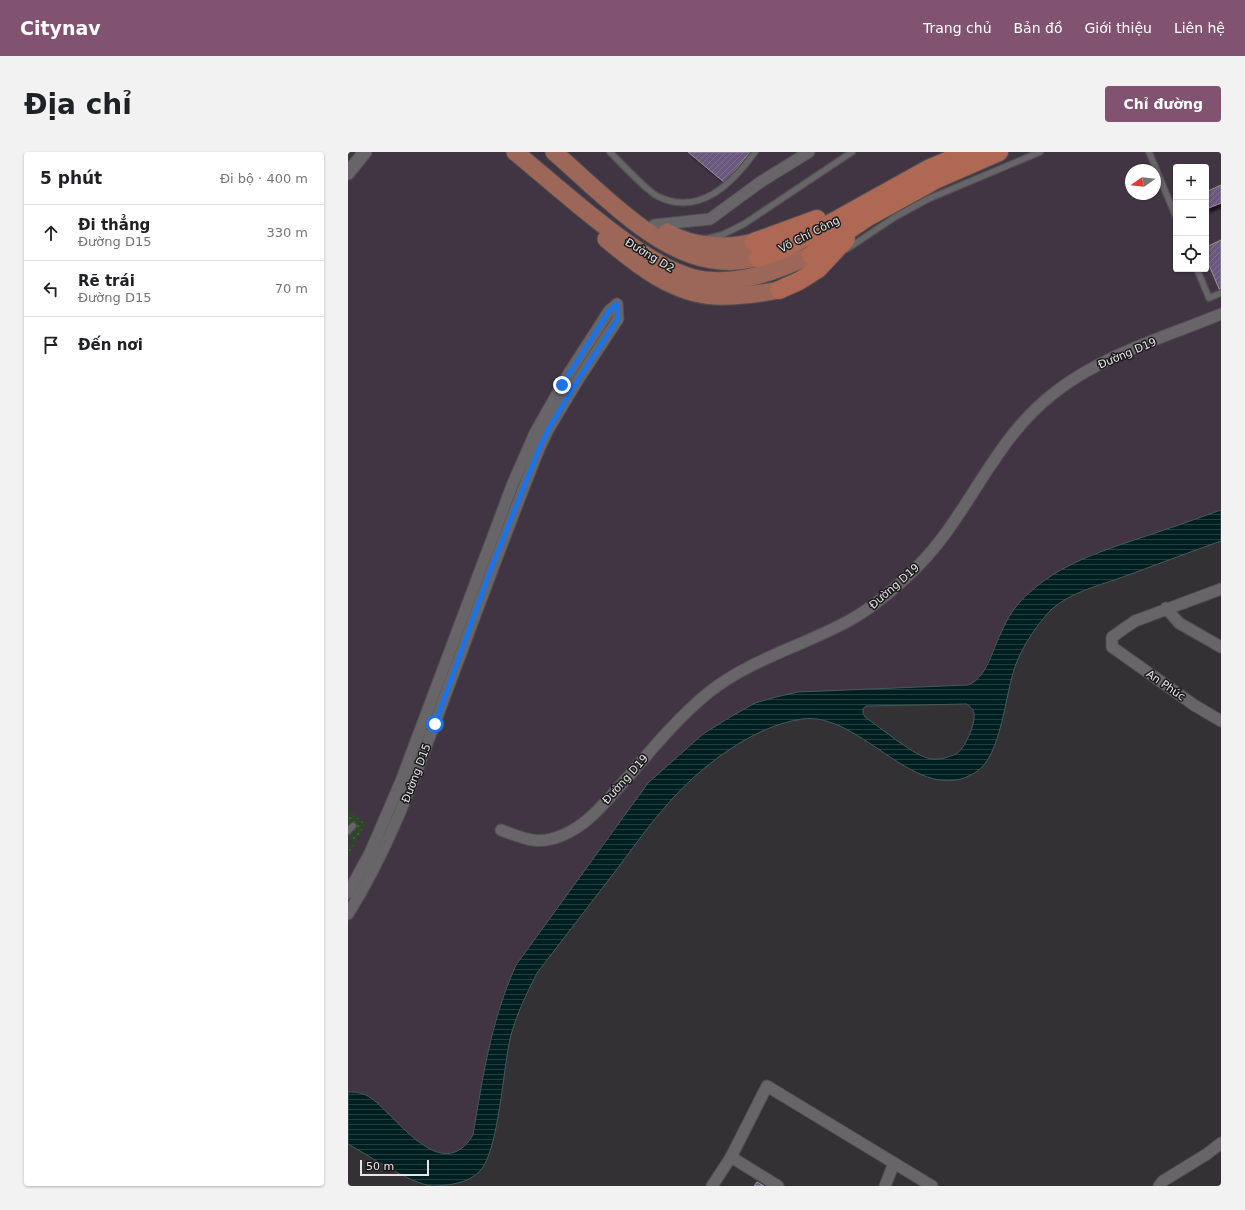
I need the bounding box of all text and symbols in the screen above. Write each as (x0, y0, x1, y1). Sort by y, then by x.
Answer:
text: Citynav (20, 17, 101, 39)
text: Trang chủ (923, 20, 992, 36)
text: Bản đồ (1014, 20, 1062, 36)
text: Giới thiệu (1084, 20, 1152, 36)
text: Liên hệ (1174, 20, 1225, 36)
button: Chỉ đường (1105, 86, 1221, 122)
text: Địa chỉ (24, 88, 132, 121)
north arrow (1125, 164, 1161, 200)
map controls (1173, 164, 1209, 272)
button: + (1173, 164, 1209, 200)
text: 5 phút (40, 168, 102, 188)
text: Đi bộ · 400 m (220, 171, 308, 186)
button: − (1173, 200, 1209, 236)
street label: Võ Chí Công (777, 214, 842, 255)
text: Đi thẳng (78, 216, 150, 234)
icon: ahead (40, 222, 62, 244)
text: 330 m (266, 225, 308, 240)
text: Đường D15 (78, 234, 151, 249)
street label: Đường D2 (623, 236, 677, 275)
button: locate (1173, 236, 1209, 272)
text: Rẽ trái (78, 272, 135, 290)
icon: left (40, 278, 62, 300)
text: 70 m (275, 281, 308, 296)
text: Đường D15 (78, 290, 151, 305)
icon: arrive (40, 334, 62, 356)
street label: Đường D19 (1096, 335, 1158, 372)
text: Đến nơi (78, 336, 143, 354)
route end (553, 376, 571, 394)
street label: Đường D19 (867, 561, 922, 612)
street label: An Phúc (1144, 667, 1188, 704)
route start (426, 715, 444, 733)
street label: Đường D15 (399, 742, 434, 805)
street label: Đường D19 (600, 752, 651, 807)
scale bar (360, 1158, 429, 1177)
text: 50 m (366, 1160, 394, 1173)

